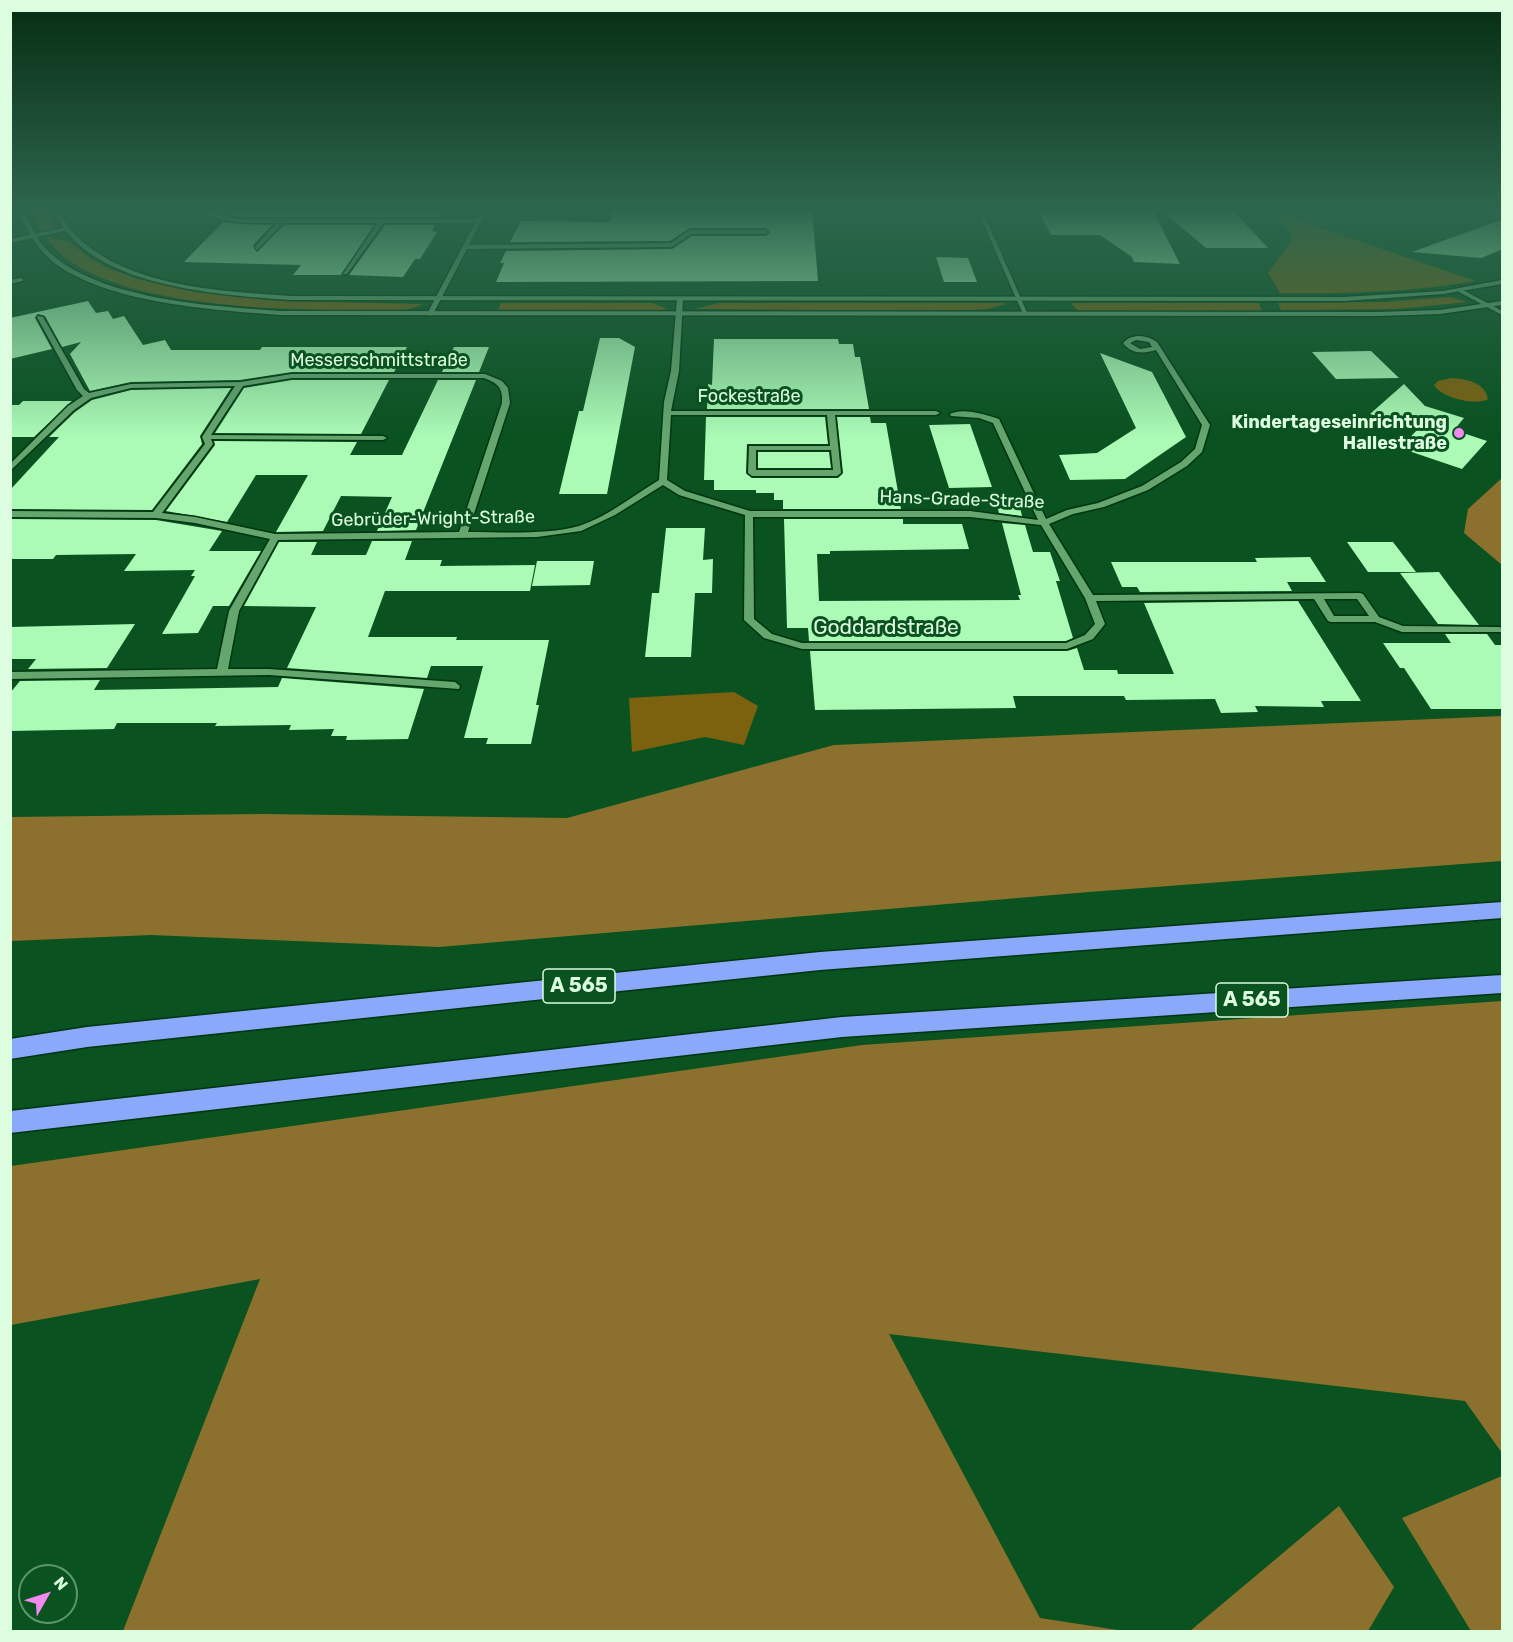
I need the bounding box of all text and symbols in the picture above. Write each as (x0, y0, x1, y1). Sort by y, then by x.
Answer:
street label: Messerschmittstraße (290, 350, 468, 372)
street label: Fockestraße (697, 386, 801, 408)
place label: Kindertageseinrichtung Hallestraße (1231, 412, 1447, 454)
marker: Kindertageseinrichtung Hallestraße (1452, 426, 1466, 440)
street label: Hans-Grade-Straße (879, 486, 1045, 514)
street label: Gebrüder-Wright-Straße (331, 506, 535, 532)
street label: Goddardstraße (813, 615, 959, 641)
road number: A 565 (543, 969, 615, 1003)
road number: A 565 (1216, 983, 1288, 1017)
north arrow (18, 1564, 78, 1624)
text: N (50, 1573, 72, 1594)

